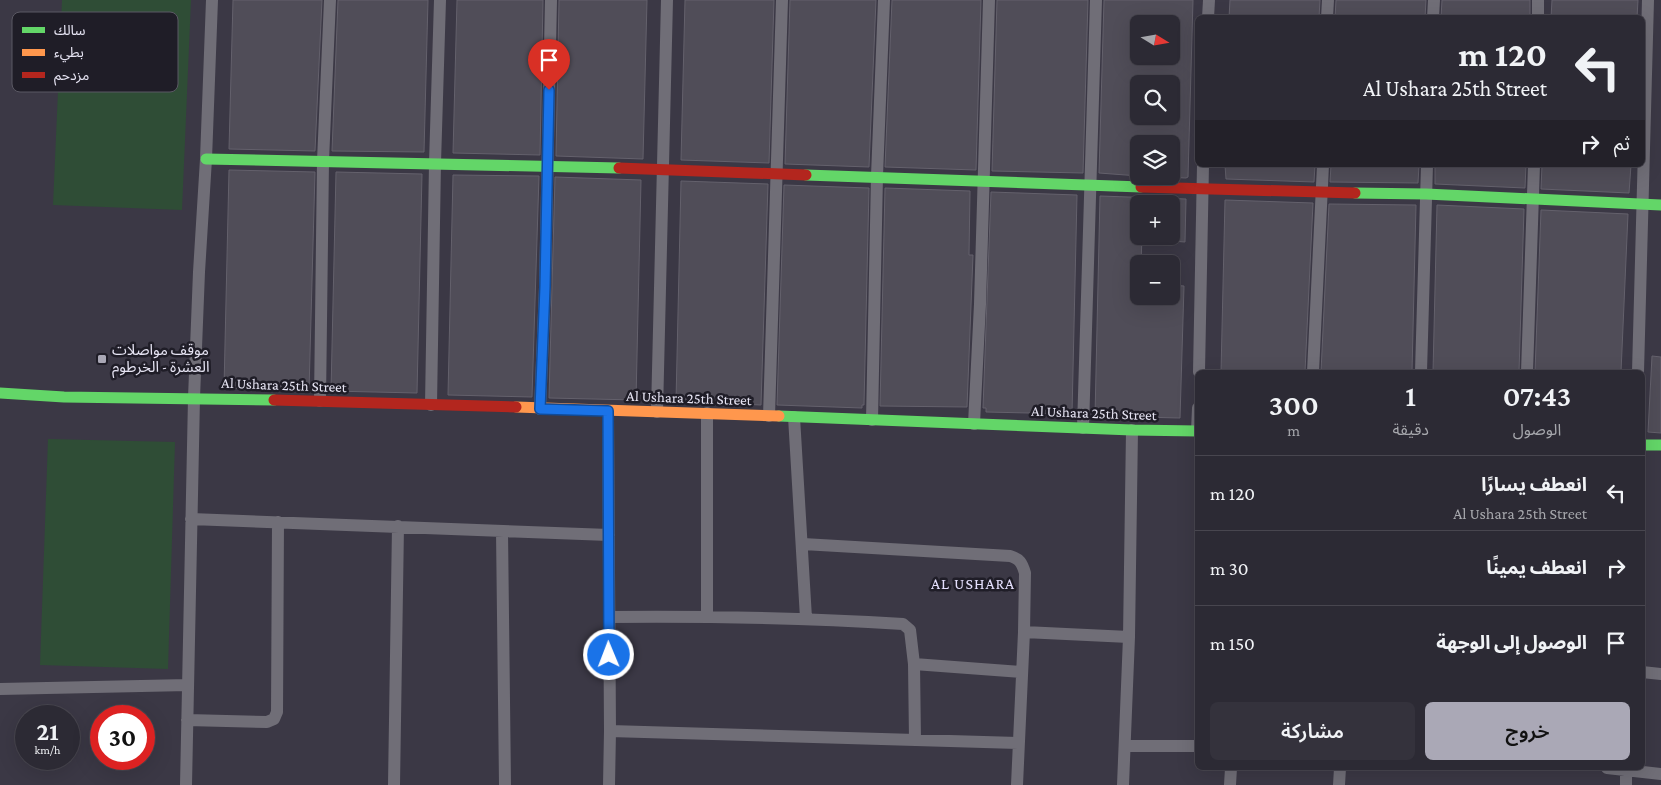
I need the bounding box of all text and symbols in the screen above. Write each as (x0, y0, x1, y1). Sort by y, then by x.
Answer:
legend (12, 12, 178, 92)
north arrow (1130, 15, 1180, 65)
map controls (1130, 15, 1180, 305)
text: سالك (54, 22, 86, 38)
text: 120 m (1458, 35, 1547, 74)
icon: left (1565, 35, 1630, 100)
pin (528, 39, 570, 90)
text: بطيء (54, 44, 84, 63)
icon: arrive (535, 46, 563, 74)
text: مزدحم (54, 67, 89, 86)
button: search (1130, 75, 1180, 125)
text: Al Ushara 25th Street (1363, 76, 1547, 101)
icon: right (1576, 130, 1604, 158)
text: ثم (1614, 133, 1630, 154)
button: layers (1130, 135, 1180, 185)
button: + (1130, 195, 1180, 245)
button: − (1130, 255, 1180, 305)
place label: موقف مواصلات العشرة - الخرطوم (112, 342, 210, 378)
marker: موقف مواصلات العشرة - الخرطوم (96, 353, 108, 365)
street label: Al Ushara 25th Street (221, 375, 348, 395)
text: 1 (1405, 379, 1416, 412)
text: 07:43 (1503, 379, 1571, 412)
street label: Al Ushara 25th Street (626, 388, 753, 408)
text: 300 (1269, 388, 1319, 421)
street label: Al Ushara 25th Street (1031, 403, 1158, 423)
text: دقيقة (1392, 421, 1429, 438)
text: الوصول (1513, 421, 1561, 438)
text: m (1287, 422, 1300, 439)
text: انعطف يسارًا (1481, 474, 1587, 495)
icon: left (1602, 479, 1630, 507)
text: 120 m (1210, 483, 1255, 504)
text: Al Ushara 25th Street (1453, 505, 1587, 522)
icon: right (1602, 554, 1630, 582)
text: انعطف يمينًا (1486, 557, 1587, 578)
text: 30 m (1210, 558, 1249, 579)
district label: AL USHARA (931, 575, 1015, 592)
position arrow (582, 628, 634, 680)
icon: arrive (1602, 629, 1630, 657)
text: الوصول إلى الوجهة (1436, 632, 1587, 653)
text: 150 m (1210, 633, 1255, 654)
button: مشاركة (1210, 702, 1415, 760)
button: خروج (1425, 702, 1630, 760)
speed limit sign: 30 (90, 705, 155, 770)
text: 21 (36, 718, 59, 745)
text: km/h (35, 743, 60, 757)

